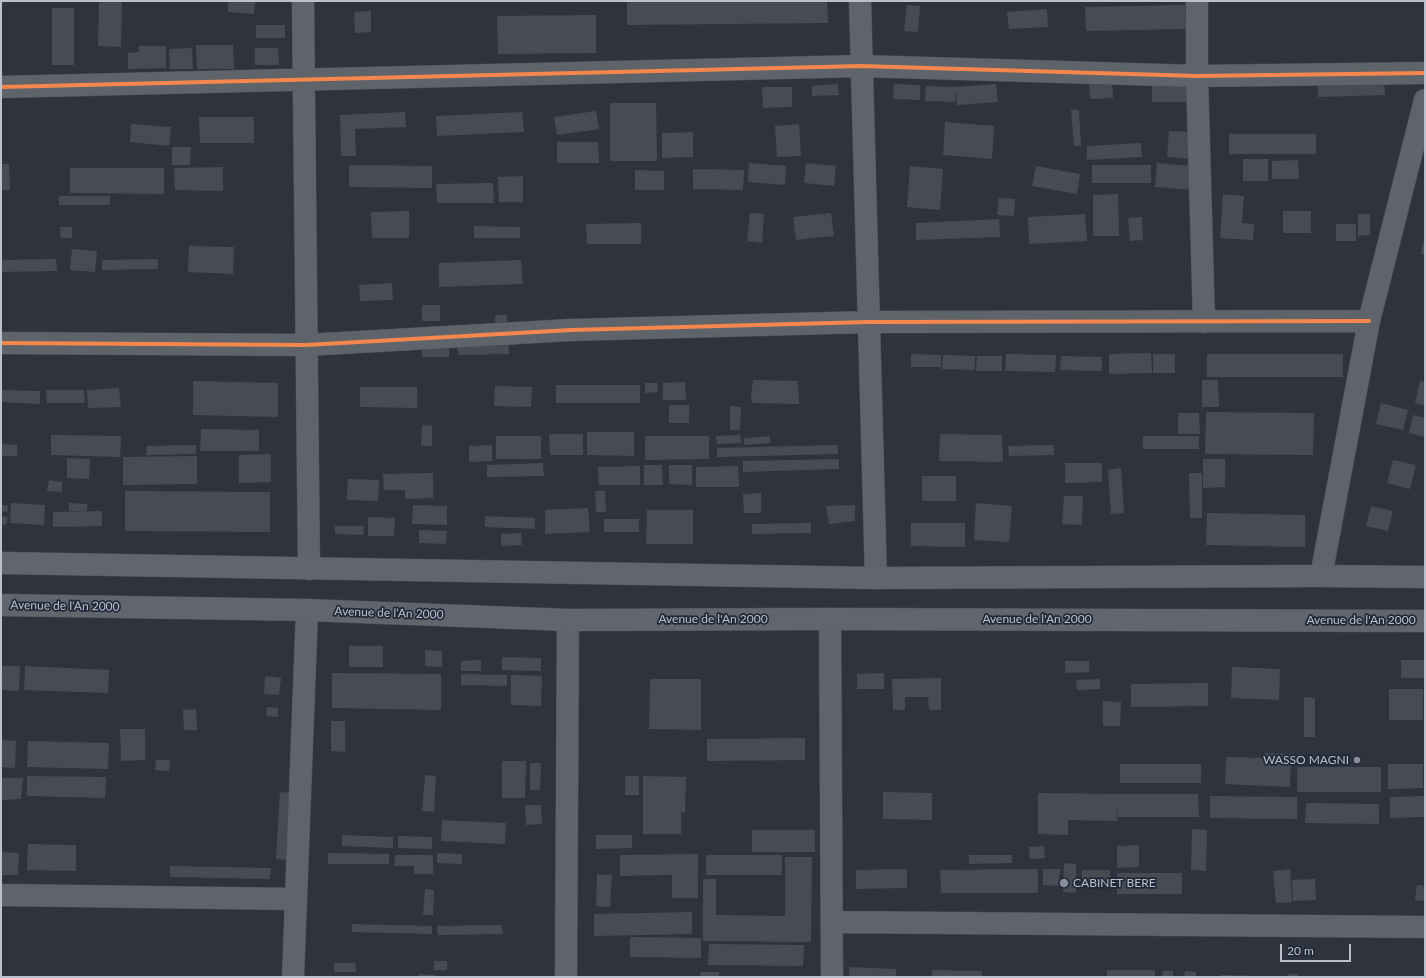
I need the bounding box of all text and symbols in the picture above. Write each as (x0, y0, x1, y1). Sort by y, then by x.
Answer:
street label: Avenue de l'An 2000 (10, 598, 120, 614)
street label: Avenue de l'An 2000 (334, 604, 444, 622)
street label: Avenue de l'An 2000 (658, 612, 768, 626)
street label: Avenue de l'An 2000 (982, 612, 1092, 626)
street label: Avenue de l'An 2000 (1306, 613, 1416, 627)
place label: WASSO MAGNI (1263, 753, 1349, 767)
marker: WASSO MAGNI (1352, 755, 1362, 765)
place label: CABINET BERE (1073, 876, 1156, 890)
marker: CABINET BERE (1058, 877, 1070, 889)
scale bar (1282, 936, 1353, 962)
text: 20 m (1287, 943, 1314, 958)

